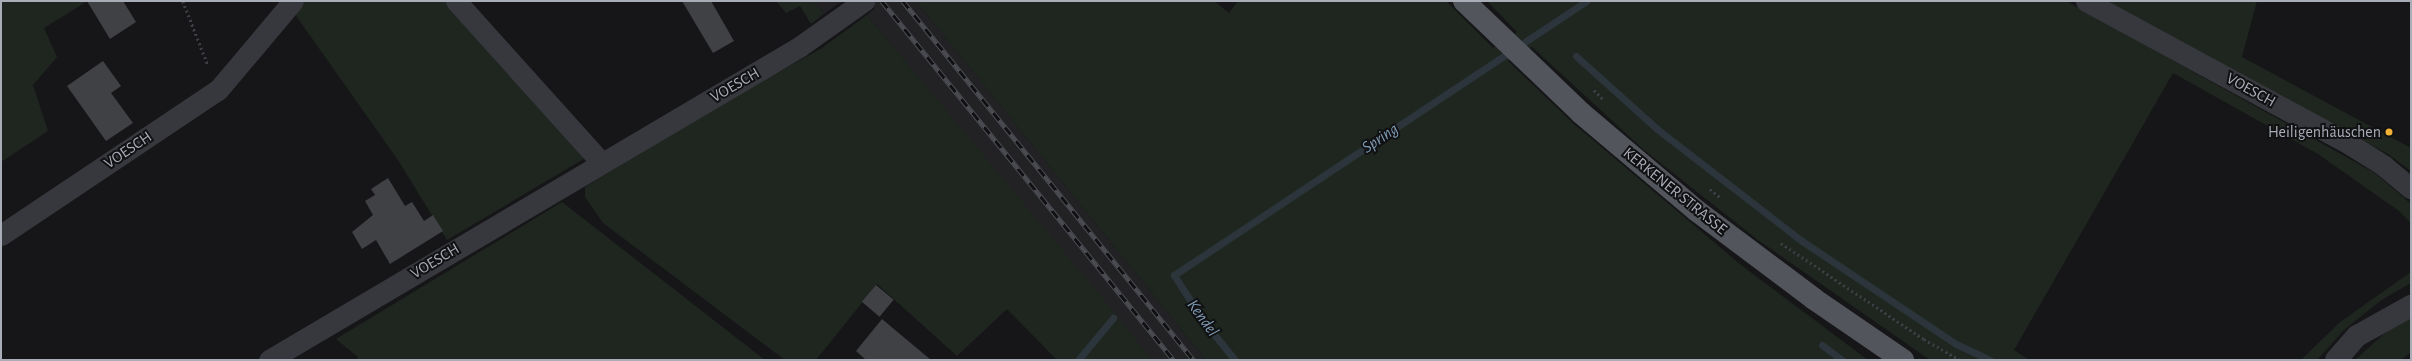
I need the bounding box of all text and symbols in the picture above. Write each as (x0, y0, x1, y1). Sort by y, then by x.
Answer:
street label: VOESCH (707, 63, 763, 107)
street label: VOESCH (2223, 69, 2279, 111)
water label: Spring (1358, 118, 1402, 158)
place label: Heiligenhäuschen (2268, 122, 2381, 142)
street label: VOESCH (100, 127, 156, 173)
marker: Heiligenhäuschen (2384, 127, 2394, 137)
street label: KERKENER STRASSE (1619, 143, 1731, 239)
street label: VOESCH (407, 239, 463, 283)
water label: Kendel (1183, 295, 1223, 341)

